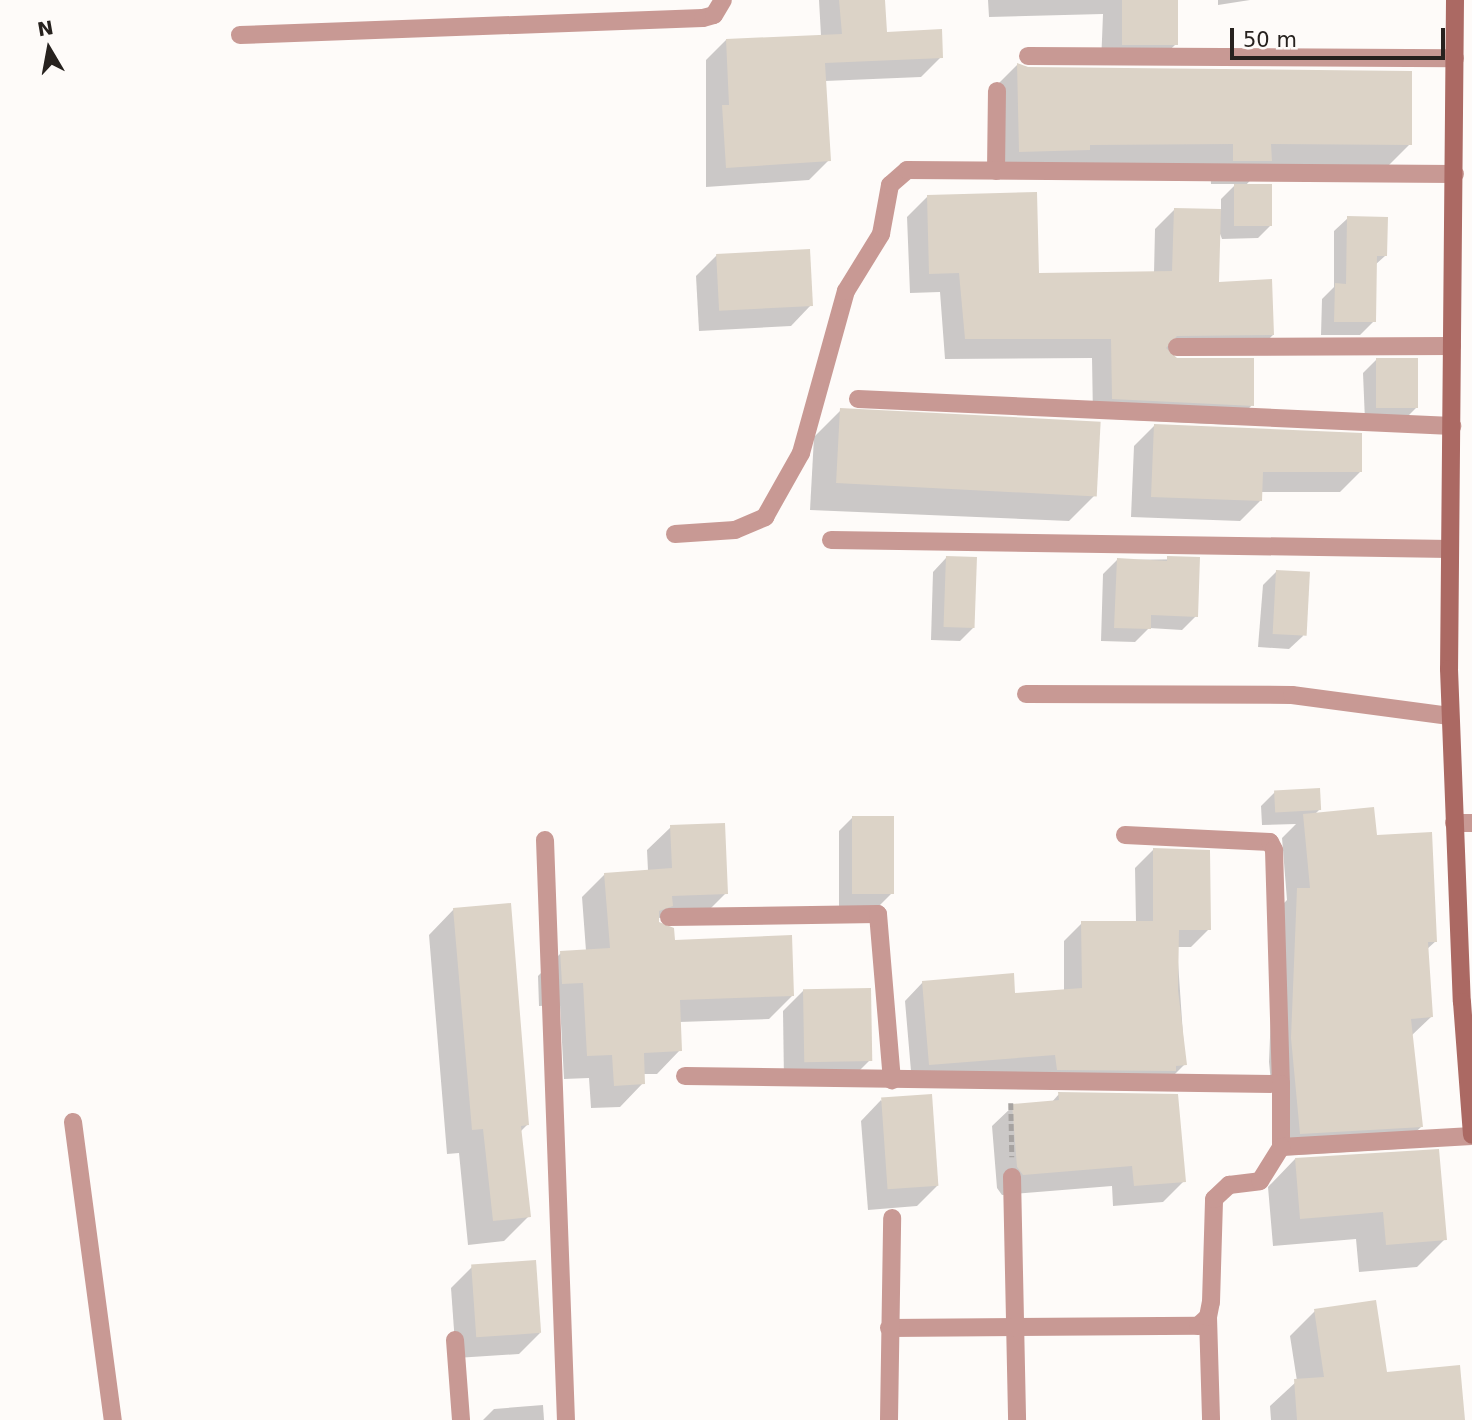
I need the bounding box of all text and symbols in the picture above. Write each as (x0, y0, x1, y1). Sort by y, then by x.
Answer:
north arrow (14, 14, 84, 84)
scale bar (1234, 14, 1449, 58)
text: N (36, 16, 55, 41)
text: 50 m (1243, 28, 1297, 52)

